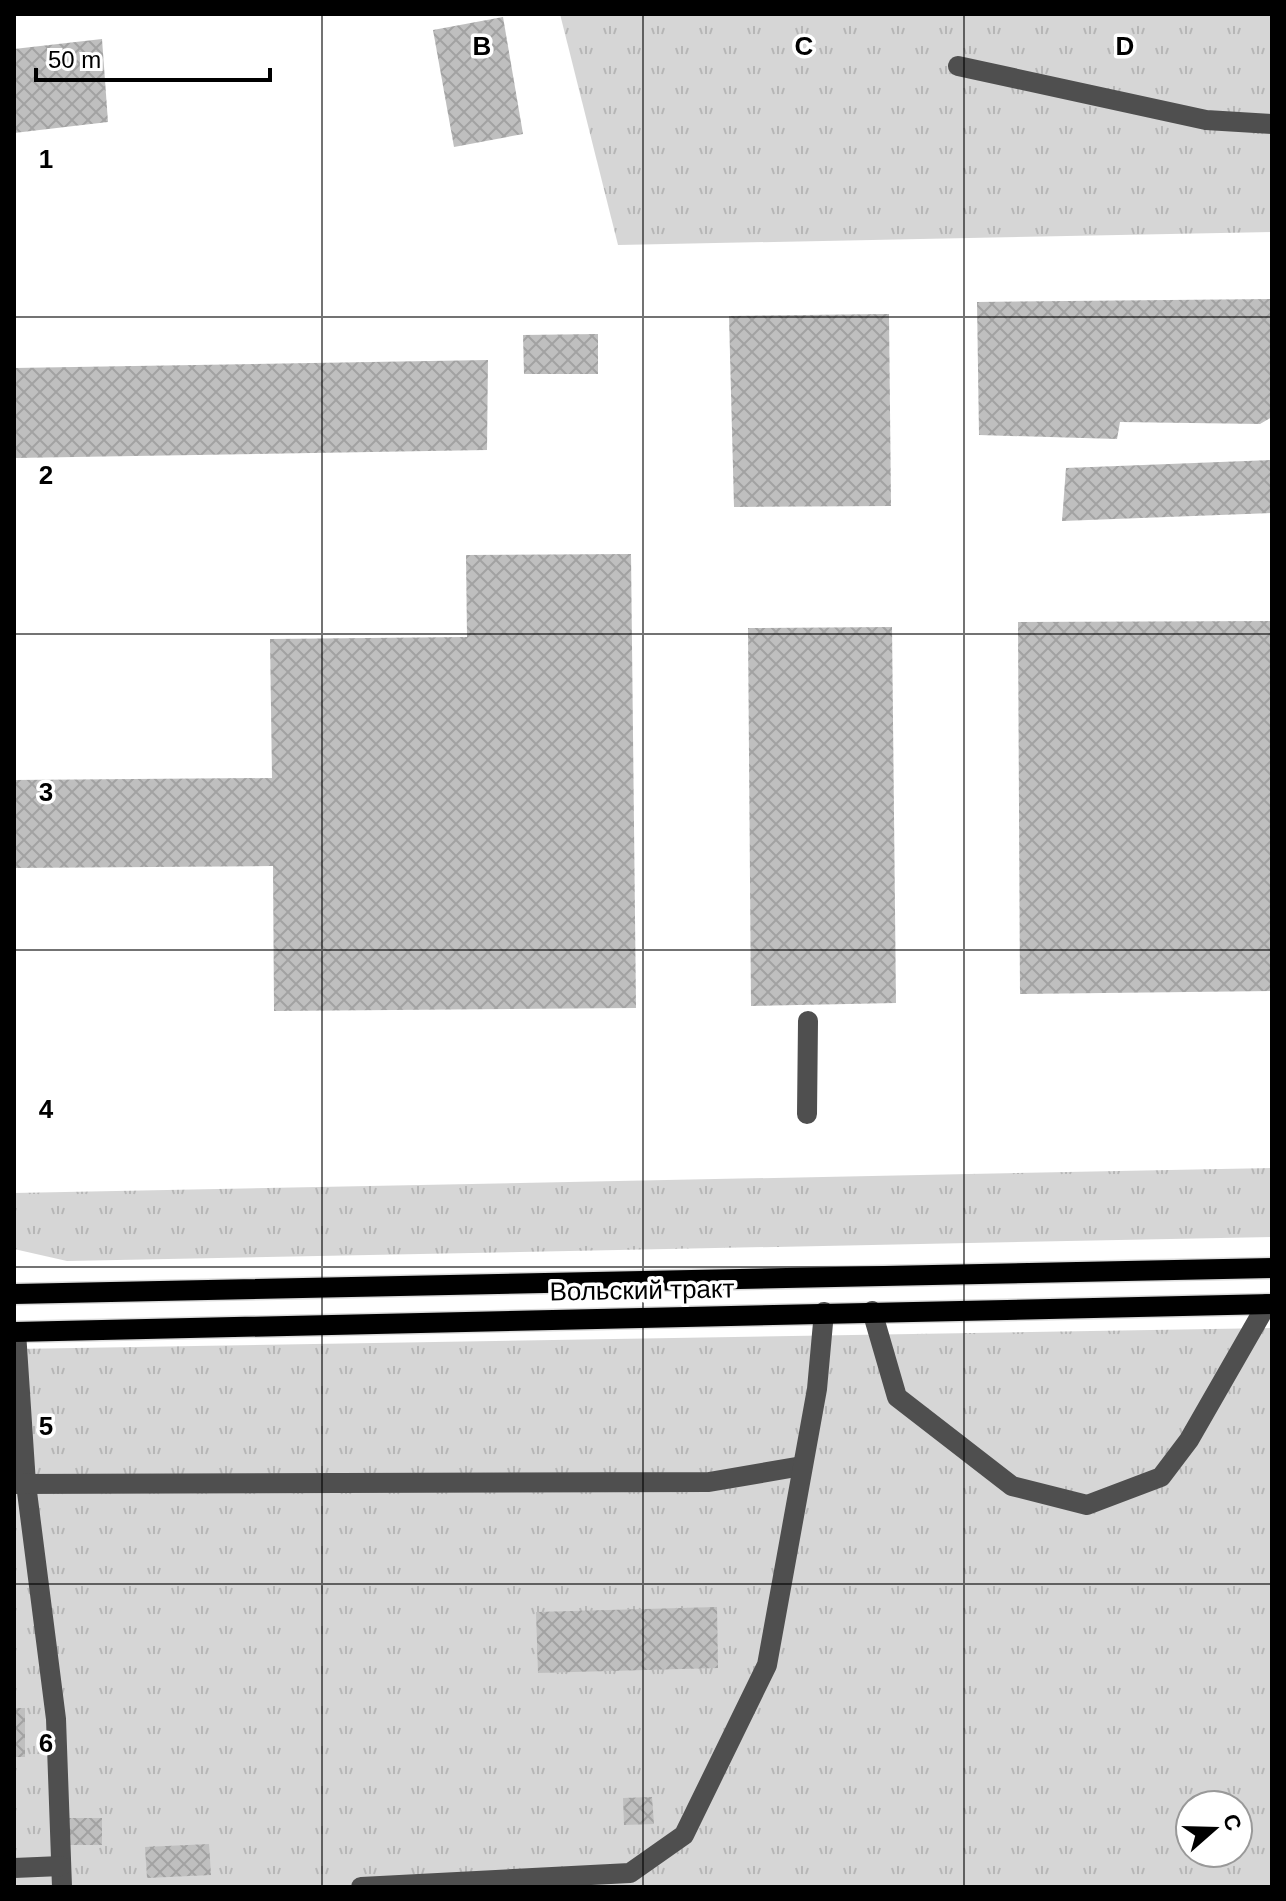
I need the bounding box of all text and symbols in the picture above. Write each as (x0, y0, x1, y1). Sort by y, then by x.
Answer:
text: B (473, 31, 491, 61)
text: C (795, 31, 814, 61)
text: D (1116, 31, 1134, 61)
scale bar (36, 32, 270, 82)
text: 50 m (48, 46, 101, 73)
text: 1 (39, 144, 53, 174)
text: 2 (39, 460, 53, 490)
text: 3 (39, 777, 53, 807)
text: 4 (39, 1094, 54, 1124)
street label: Вольский тракт (549, 1273, 735, 1307)
text: 5 (39, 1411, 53, 1441)
text: 6 (39, 1728, 53, 1758)
north arrow (1174, 1789, 1254, 1869)
text: С (1218, 1811, 1247, 1834)

